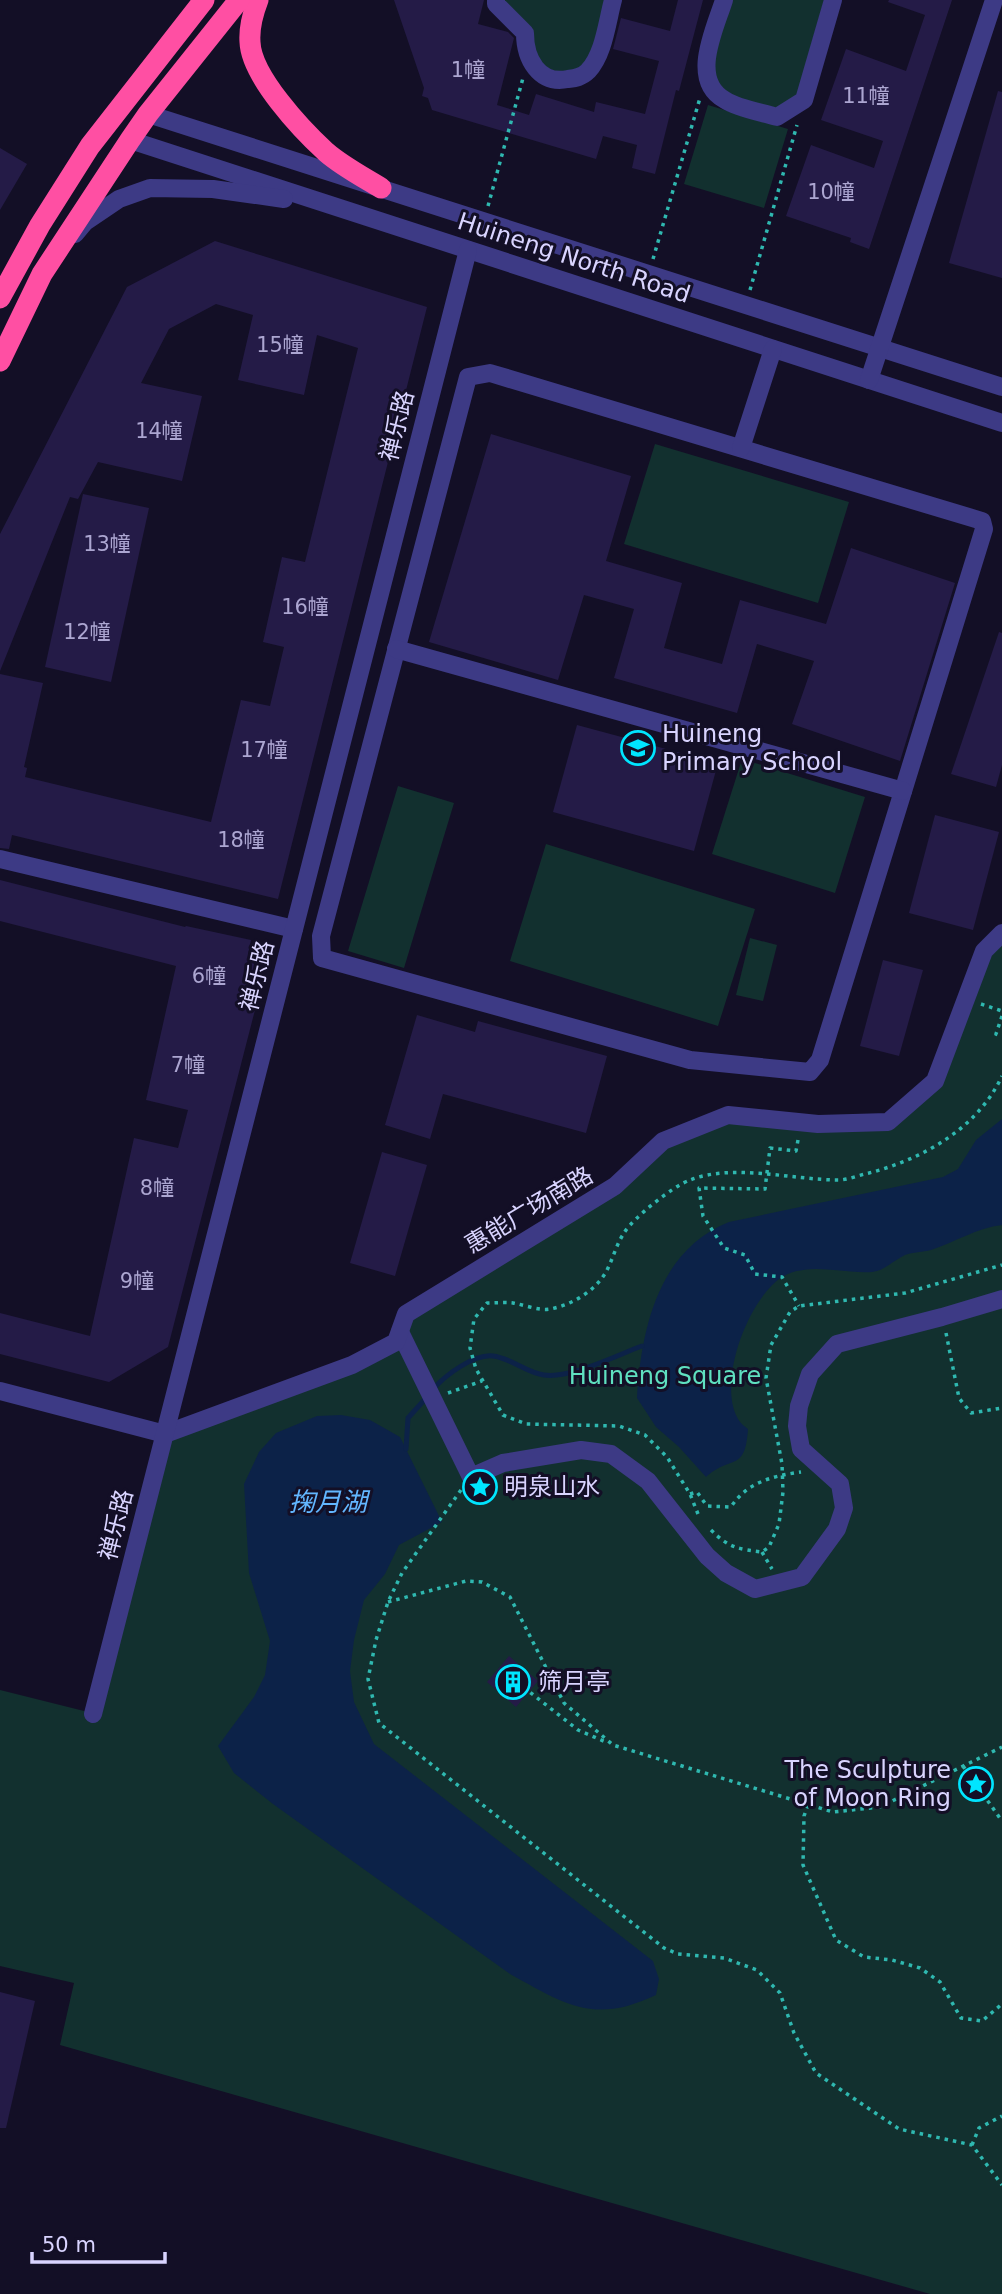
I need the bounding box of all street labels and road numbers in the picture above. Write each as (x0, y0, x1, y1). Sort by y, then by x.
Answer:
street label: Huineng North Road (454, 207, 694, 309)
street label: 禅乐路 (375, 388, 419, 464)
street label: 禅乐路 (235, 938, 279, 1014)
street label: 惠能广场南路 (460, 1161, 598, 1259)
street label: 禅乐路 (94, 1487, 138, 1563)

